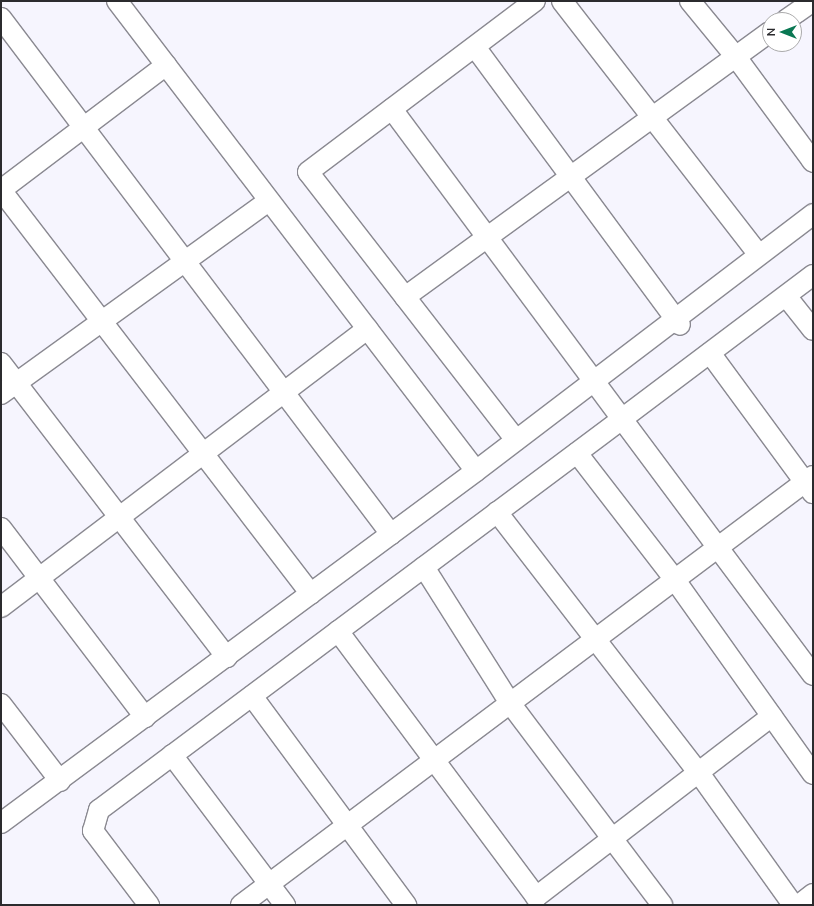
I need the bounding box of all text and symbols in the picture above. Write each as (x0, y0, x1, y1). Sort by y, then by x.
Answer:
north arrow (762, 12, 802, 52)
text: N (764, 28, 778, 36)

